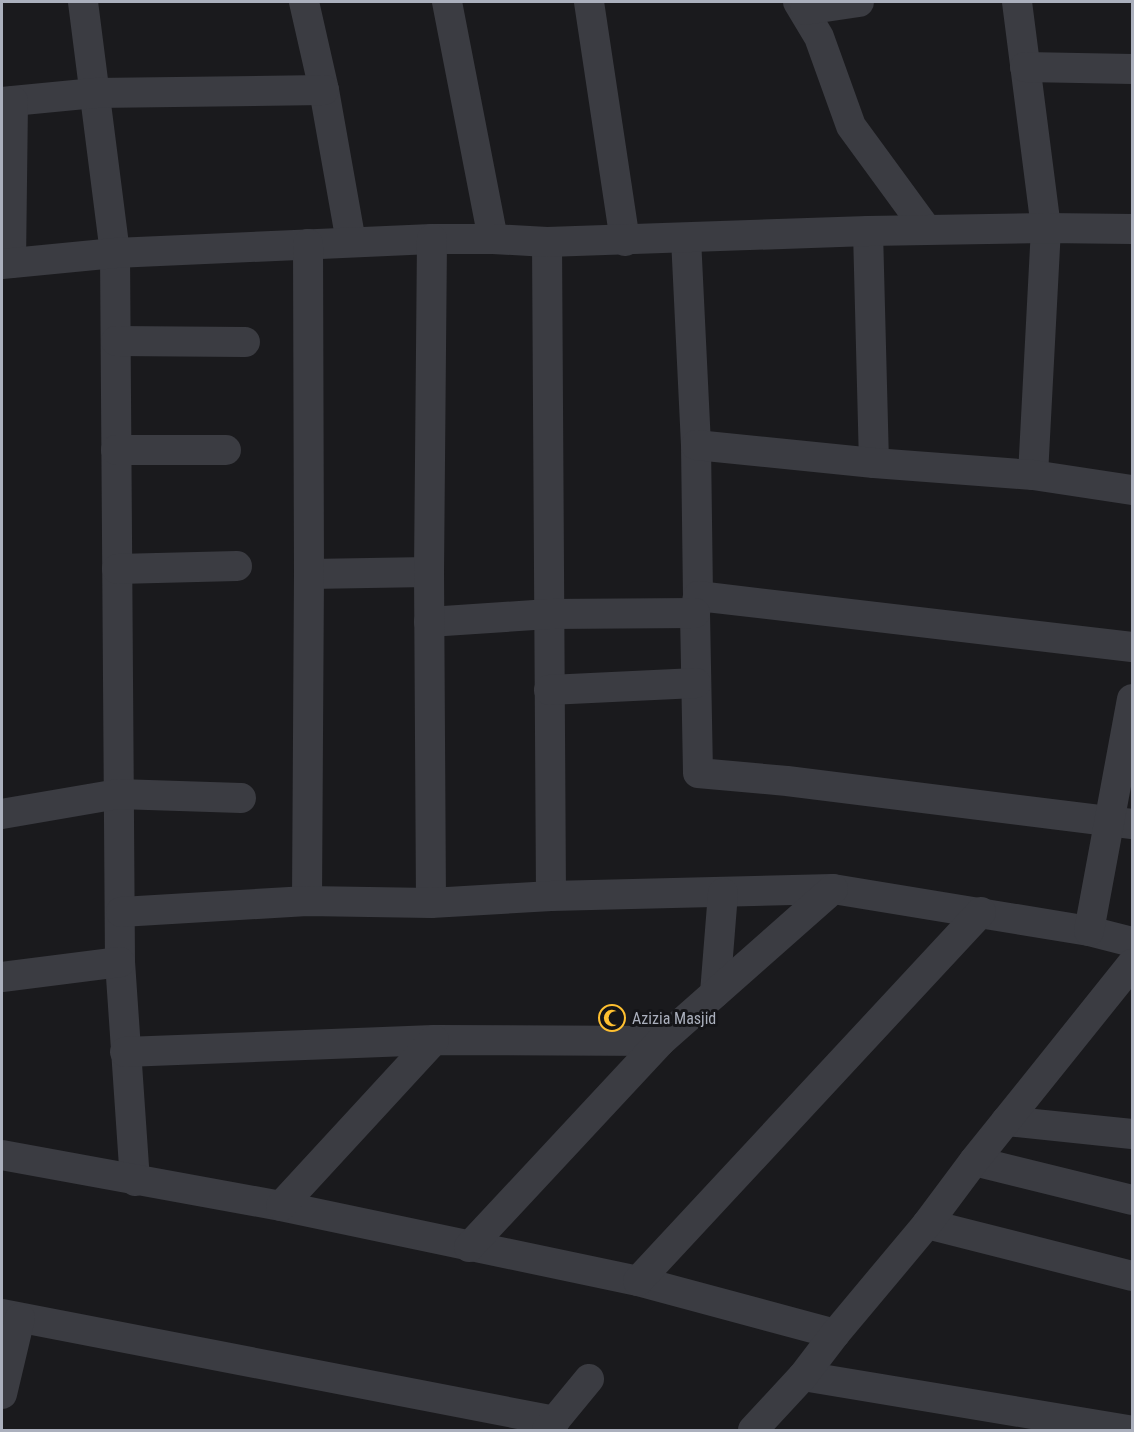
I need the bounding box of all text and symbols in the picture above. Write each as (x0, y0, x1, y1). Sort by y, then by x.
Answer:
mosque icon: Azizia Masjid (597, 1003, 627, 1033)
place label: Azizia Masjid (632, 1009, 716, 1028)

